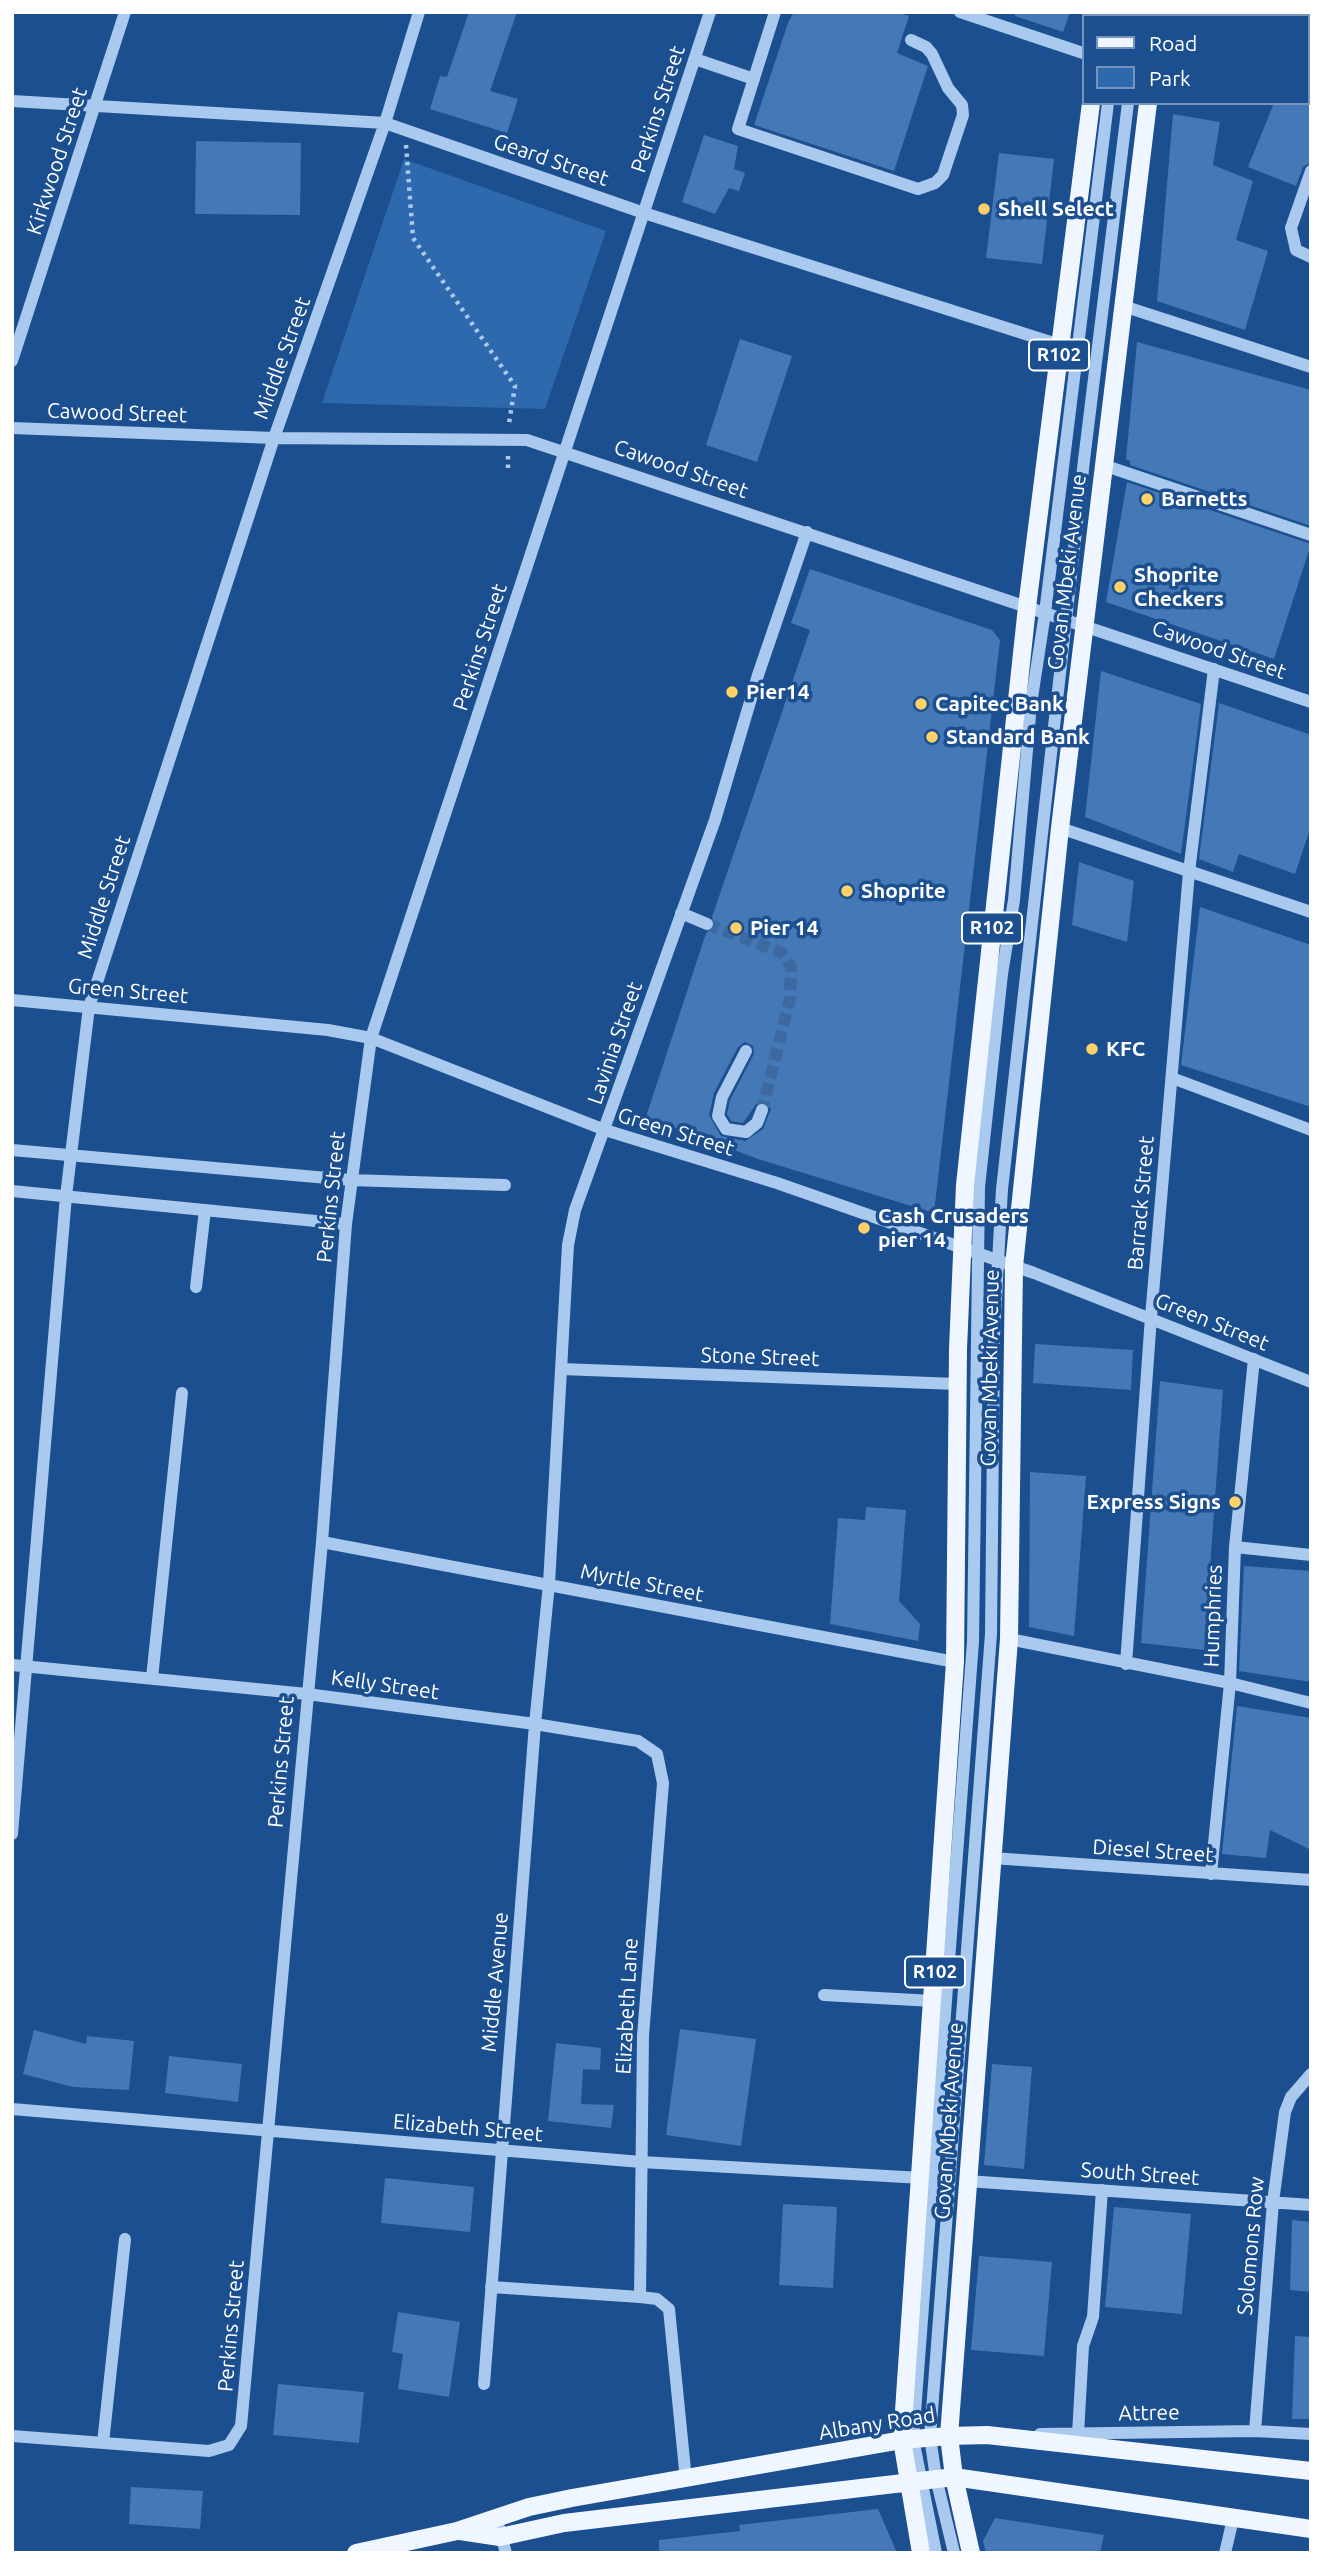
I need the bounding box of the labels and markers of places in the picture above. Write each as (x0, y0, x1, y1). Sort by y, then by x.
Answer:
place label: Shell Select (998, 196, 1114, 222)
marker: Shell Select (976, 201, 992, 217)
place label: Barnetts (1161, 486, 1247, 512)
marker: Barnetts (1139, 491, 1155, 507)
place label: Shoprite Checkers (1134, 562, 1224, 612)
marker: Shoprite Checkers (1112, 579, 1128, 595)
place label: Pier14 (746, 679, 810, 705)
marker: Pier14 (724, 684, 740, 700)
place label: Capitec Bank (935, 691, 1064, 717)
marker: Capitec Bank (913, 696, 929, 712)
place label: Standard Bank (946, 724, 1090, 750)
marker: Standard Bank (924, 729, 940, 745)
place label: Shoprite (861, 878, 946, 904)
marker: Shoprite (839, 883, 855, 899)
place label: Pier 14 (750, 915, 819, 941)
marker: Pier 14 (728, 920, 744, 936)
place label: KFC (1106, 1036, 1145, 1062)
marker: KFC (1084, 1041, 1100, 1057)
place label: Cash Crusaders pier 14 (878, 1203, 1029, 1253)
marker: Cash Crusaders pier 14 (856, 1220, 872, 1236)
place label: Express Signs (1086, 1489, 1221, 1515)
marker: Express Signs (1227, 1494, 1243, 1510)

